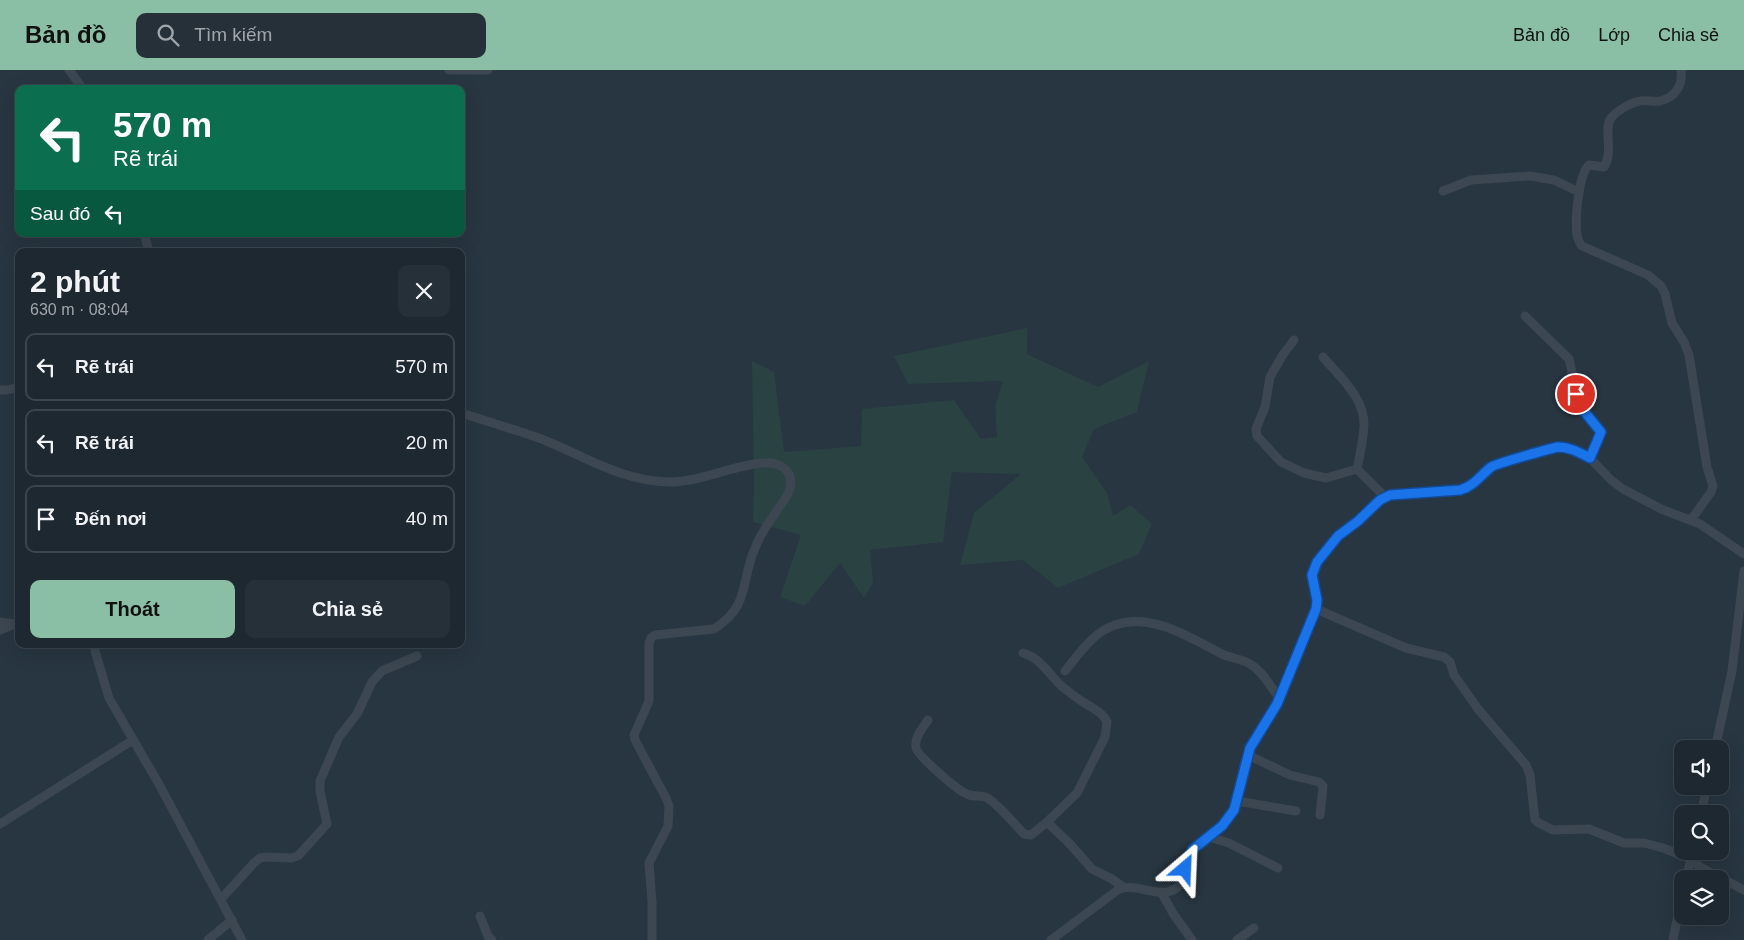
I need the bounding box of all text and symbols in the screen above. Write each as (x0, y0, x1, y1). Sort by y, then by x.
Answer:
search box (136, 13, 486, 58)
text: Bản đồ (25, 21, 106, 48)
icon: search (154, 21, 182, 49)
text: Tìm kiếm (194, 24, 272, 45)
text: Bản đồ (1513, 25, 1570, 45)
text: Lớp (1598, 25, 1630, 45)
text: Chia sẻ (1658, 25, 1719, 45)
icon: left (30, 105, 95, 170)
text: 570 m (113, 105, 212, 144)
text: Rẽ trái (113, 146, 178, 171)
icon: left (100, 200, 128, 228)
text: Sau đó (30, 203, 90, 224)
text: 2 phút (30, 265, 120, 298)
button: close (398, 265, 450, 317)
text: 630 m · 08:04 (30, 301, 129, 318)
icon: left (32, 353, 60, 381)
text: Rẽ trái (75, 356, 134, 377)
text: 570 m (395, 356, 448, 377)
pin (1555, 373, 1597, 415)
icon: arrive (1562, 380, 1590, 408)
icon: left (32, 429, 60, 457)
text: Rẽ trái (75, 432, 134, 453)
text: 20 m (406, 432, 448, 453)
icon: arrive (32, 505, 60, 533)
text: Đến nơi (75, 508, 147, 529)
text: 40 m (406, 508, 448, 529)
button: Thoát (30, 580, 235, 638)
button: Chia sẻ (245, 580, 450, 638)
map controls (1674, 740, 1729, 925)
button: sound (1674, 740, 1729, 795)
button: search (1674, 805, 1729, 860)
position arrow (1158, 842, 1210, 894)
button: layers (1674, 870, 1729, 925)

